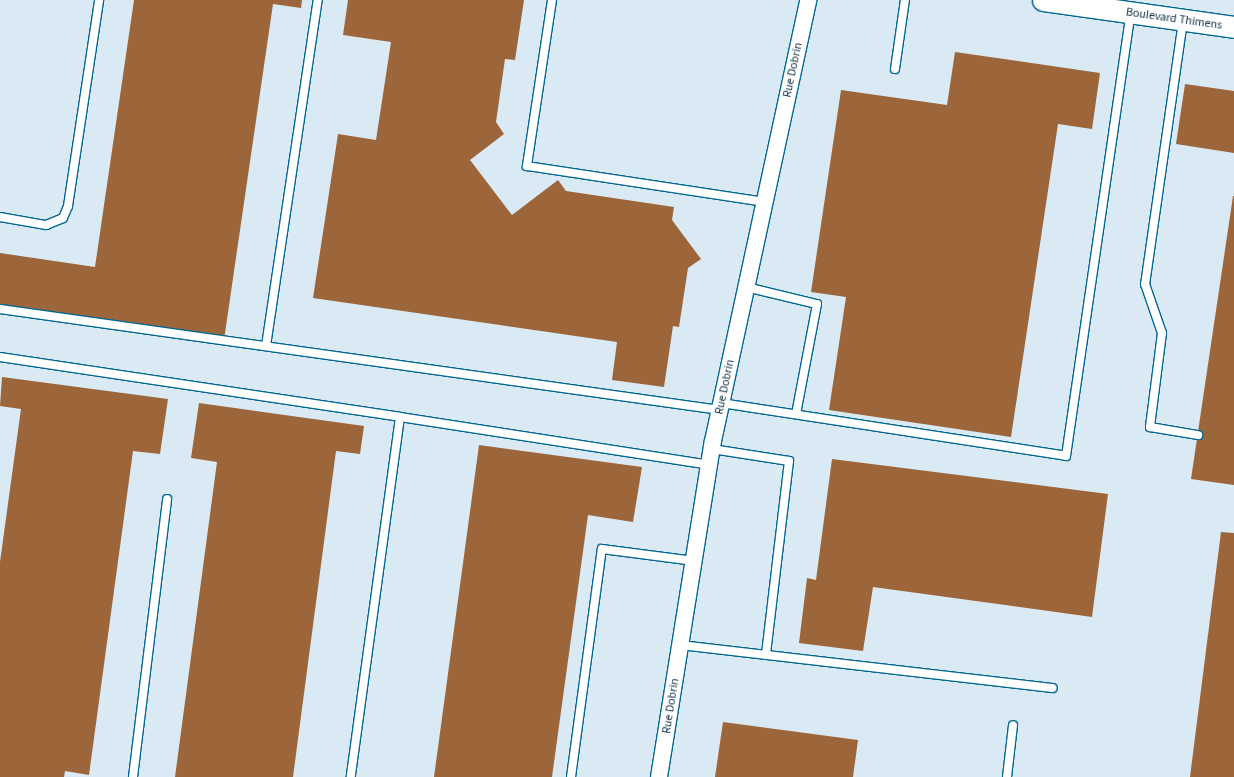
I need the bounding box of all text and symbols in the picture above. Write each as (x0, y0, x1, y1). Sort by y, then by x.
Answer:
street label: Boulevard Thimens (1125, 5, 1223, 33)
street label: Rue Dobrin (780, 41, 806, 99)
street label: Rue Dobrin (712, 358, 738, 416)
street label: Rue Dobrin (660, 677, 682, 735)

